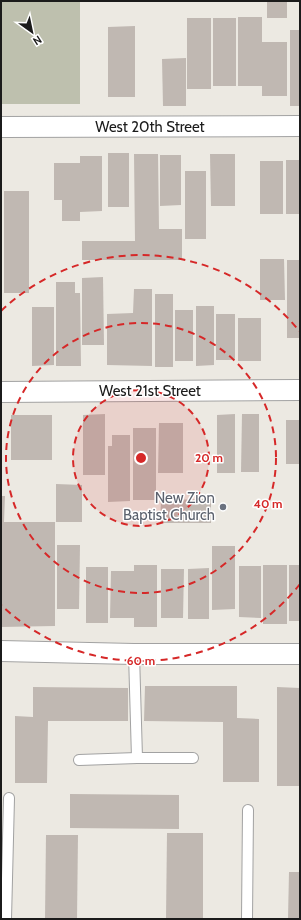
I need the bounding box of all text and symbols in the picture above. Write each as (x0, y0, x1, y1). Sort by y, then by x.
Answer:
north arrow (12, 12, 52, 52)
text: N (30, 32, 45, 48)
street label: West 20th Street (95, 118, 205, 136)
street label: West 21st Street (99, 382, 201, 400)
text: 20 m (195, 450, 223, 465)
centre of rings (134, 451, 148, 465)
place label: New Zion Baptist Church (123, 489, 215, 524)
text: 40 m (253, 496, 283, 511)
marker: New Zion Baptist Church (218, 502, 228, 512)
text: 60 m (127, 653, 155, 668)

